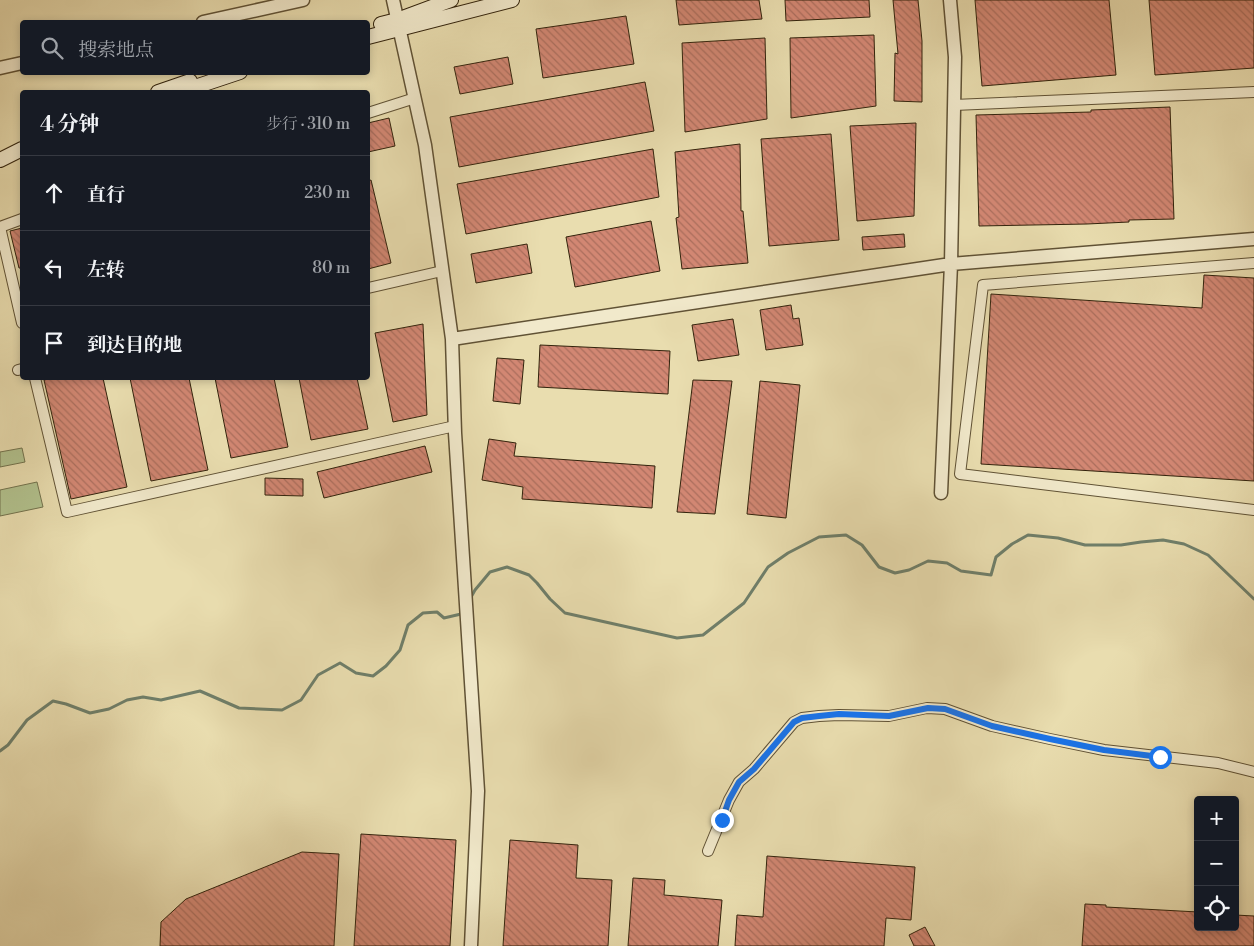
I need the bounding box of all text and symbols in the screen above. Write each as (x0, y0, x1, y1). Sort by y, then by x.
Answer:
search box (20, 20, 370, 75)
icon: search (38, 34, 66, 62)
text: 搜索地点 (78, 38, 154, 62)
text: 4 分钟 (40, 112, 99, 138)
text: 步行 · 310 m (266, 114, 350, 134)
icon: ahead (40, 179, 68, 207)
text: 直行 (87, 183, 125, 207)
text: 230 m (304, 183, 350, 203)
icon: left (40, 254, 68, 282)
text: 左转 (87, 258, 125, 282)
text: 80 m (312, 258, 350, 278)
icon: arrive (40, 329, 68, 357)
text: 到达目的地 (87, 333, 182, 357)
route start (1149, 746, 1172, 769)
map controls (1194, 796, 1239, 931)
button: + (1194, 796, 1239, 841)
route end (711, 809, 734, 832)
button: − (1194, 841, 1239, 886)
button: locate (1194, 886, 1239, 931)

